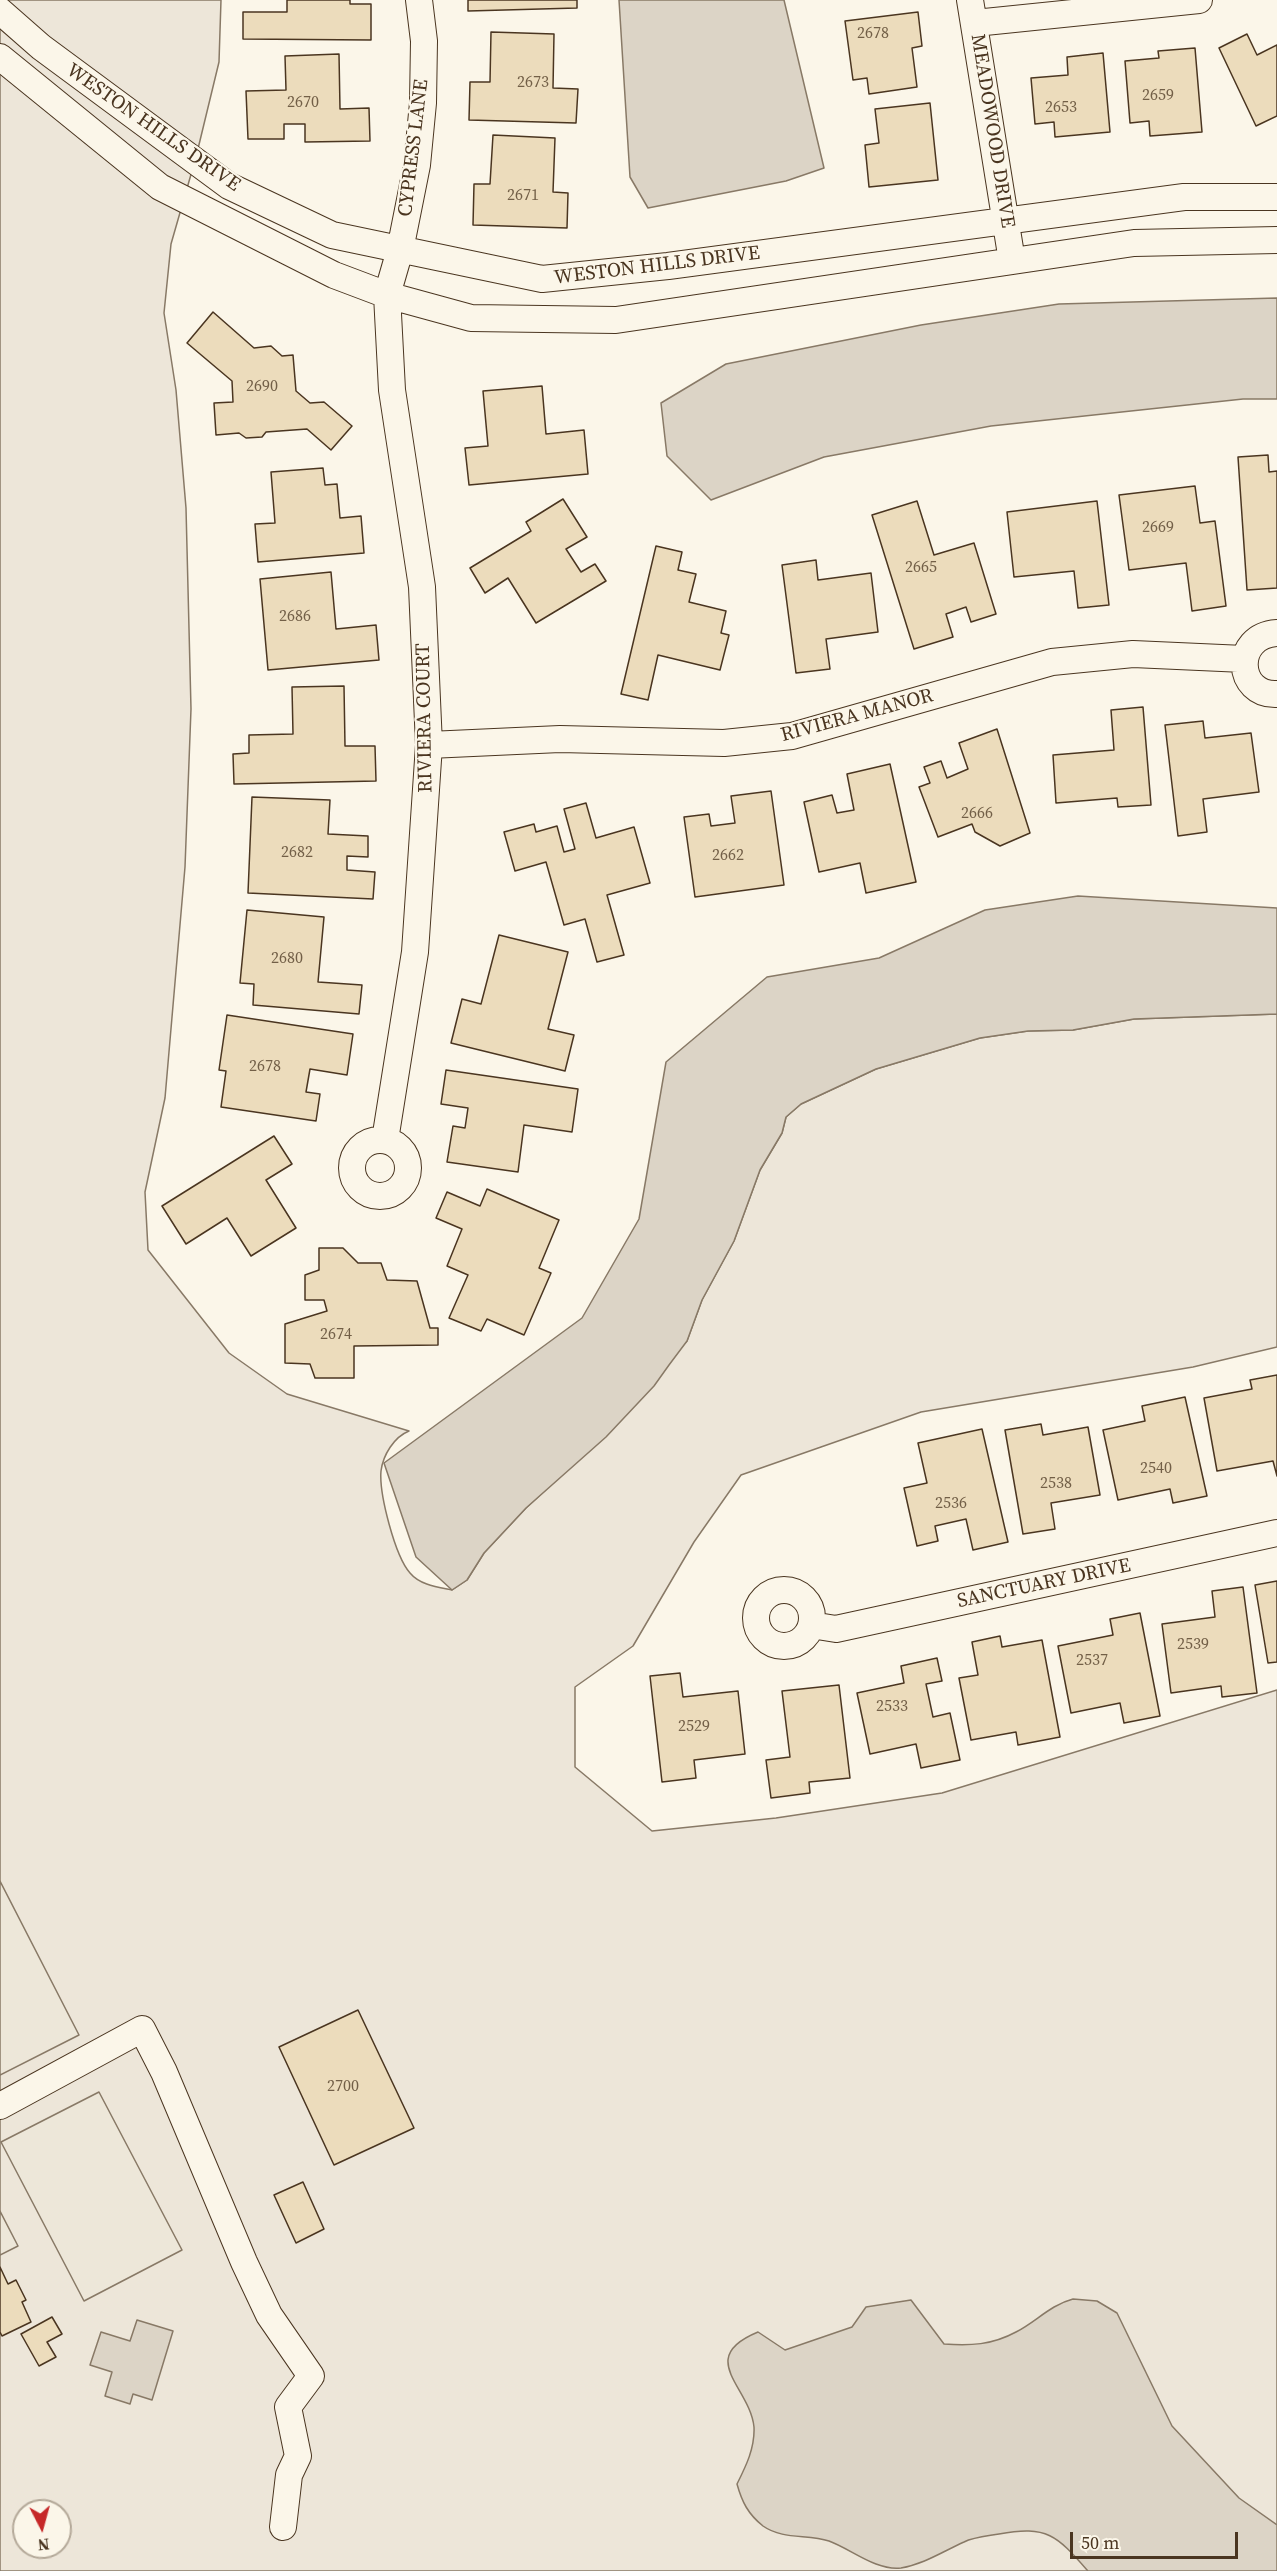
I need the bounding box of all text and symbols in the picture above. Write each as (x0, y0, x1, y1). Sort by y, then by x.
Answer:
house number: 2678 (857, 24, 889, 44)
street label: MEADOWOOD DRIVE (965, 32, 1019, 230)
street label: WESTON HILLS DRIVE (61, 59, 245, 197)
house number: 2673 (517, 73, 549, 93)
street label: CYPRESS LANE (394, 78, 434, 218)
house number: 2659 (1142, 86, 1174, 106)
house number: 2670 (287, 93, 319, 113)
house number: 2653 (1045, 98, 1077, 118)
house number: 2671 (507, 186, 539, 206)
street label: WESTON HILLS DRIVE (553, 241, 761, 291)
house number: 2690 (246, 377, 278, 397)
house number: 2669 (1142, 518, 1174, 538)
house number: 2665 (905, 558, 937, 578)
house number: 2686 (279, 607, 311, 627)
street label: RIVIERA COURT (412, 643, 438, 793)
street label: RIVIERA MANOR (778, 684, 936, 748)
house number: 2666 (961, 804, 993, 824)
house number: 2682 (281, 843, 313, 863)
house number: 2662 (712, 846, 744, 866)
house number: 2680 (271, 949, 303, 969)
house number: 2678 (249, 1057, 281, 1077)
house number: 2674 (320, 1325, 352, 1345)
house number: 2540 (1140, 1459, 1172, 1479)
house number: 2538 (1040, 1474, 1072, 1494)
house number: 2536 (935, 1494, 967, 1514)
street label: SANCTUARY DRIVE (955, 1554, 1133, 1614)
house number: 2539 (1177, 1635, 1209, 1655)
house number: 2537 (1076, 1651, 1108, 1671)
house number: 2533 (876, 1697, 908, 1717)
house number: 2529 (678, 1717, 710, 1737)
house number: 2700 (327, 2077, 359, 2097)
north arrow (12, 2499, 72, 2559)
scale bar (1073, 2520, 1241, 2558)
text: 50 m (1081, 2530, 1119, 2555)
text: N (37, 2533, 51, 2556)

